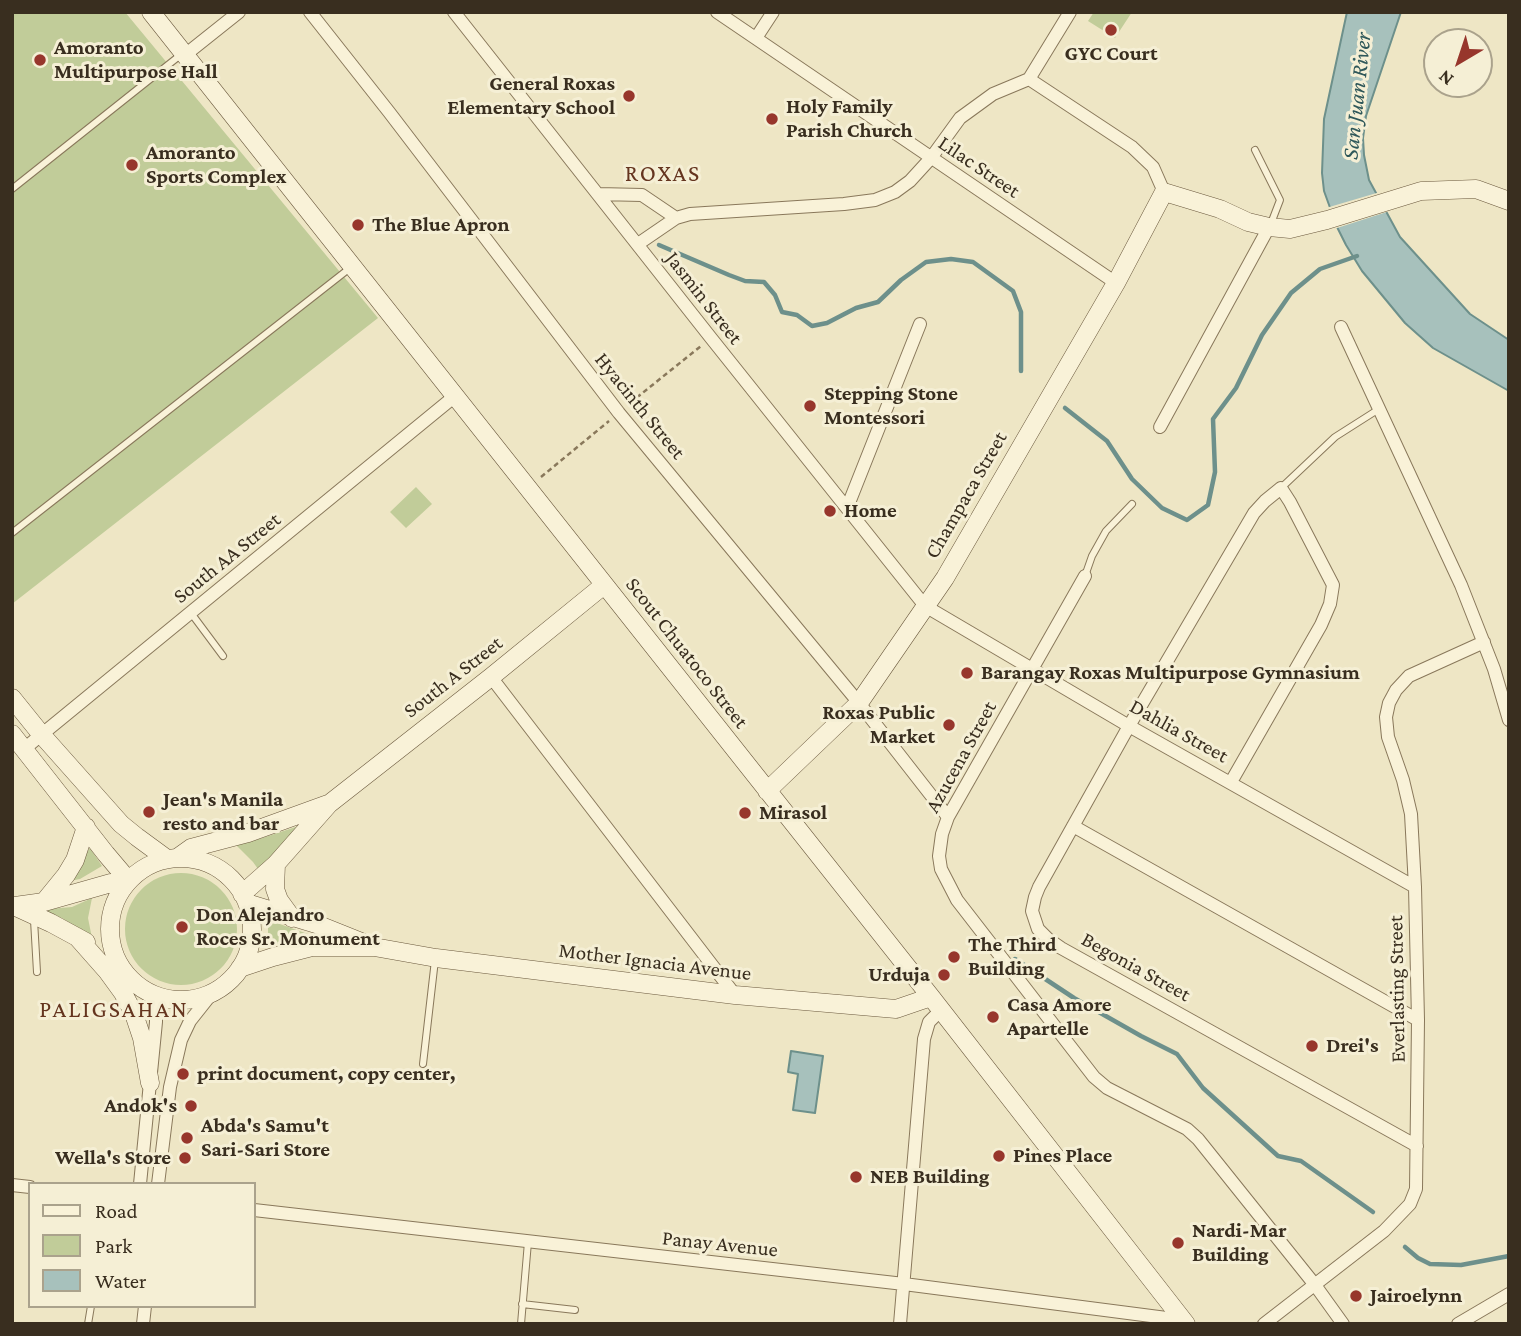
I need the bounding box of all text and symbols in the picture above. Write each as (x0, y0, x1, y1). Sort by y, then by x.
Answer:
marker: GYC Court (1103, 22, 1119, 38)
north arrow (1423, 28, 1493, 98)
water label: San Juan River (1337, 31, 1377, 161)
place label: Amoranto Multipurpose Hall (54, 35, 218, 85)
place label: GYC Court (1064, 41, 1158, 67)
marker: Amoranto Multipurpose Hall (32, 52, 48, 68)
text: N (1434, 66, 1457, 90)
place label: General Roxas Elementary School (447, 71, 615, 121)
marker: General Roxas Elementary School (621, 88, 637, 104)
place label: Holy Family Parish Church (786, 94, 913, 144)
marker: Holy Family Parish Church (764, 111, 780, 127)
street label: Lilac Street (933, 131, 1025, 203)
place label: Amoranto Sports Complex (146, 140, 286, 190)
marker: Amoranto Sports Complex (124, 157, 140, 173)
district label: ROXAS (625, 160, 701, 188)
place label: The Blue Apron (372, 212, 509, 238)
marker: The Blue Apron (350, 217, 366, 233)
street label: Jasmin Street (660, 247, 748, 349)
street label: Hyacinth Street (589, 348, 691, 464)
place label: Stepping Stone Montessori (824, 381, 958, 431)
marker: Stepping Stone Montessori (802, 398, 818, 414)
street label: Champaca Street (919, 427, 1013, 563)
place label: Home (844, 498, 897, 524)
marker: Home (822, 503, 838, 519)
street label: South AA Street (168, 507, 286, 609)
street label: Scout Chuatoco Street (620, 572, 754, 734)
street label: South A Street (399, 631, 507, 723)
place label: Barangay Roxas Multipurpose Gymnasium (981, 660, 1360, 686)
marker: Barangay Roxas Multipurpose Gymnasium (959, 665, 975, 681)
street label: Dahlia Street (1125, 694, 1233, 768)
street label: Azucena Street (920, 697, 1002, 817)
place label: Roxas Public Market (822, 700, 935, 750)
marker: Roxas Public Market (941, 717, 957, 733)
place label: Jean's Manila resto and bar (163, 787, 283, 837)
place label: Mirasol (759, 800, 827, 826)
marker: Jean's Manila resto and bar (141, 804, 157, 820)
marker: Mirasol (737, 805, 753, 821)
place label: Don Alejandro Roces Sr. Monument (196, 902, 380, 952)
street label: Everlasting Street (1383, 915, 1411, 1063)
marker: Don Alejandro Roces Sr. Monument (174, 919, 190, 935)
street label: Begonia Street (1077, 927, 1195, 1007)
place label: The Third Building (968, 932, 1056, 982)
street label: Mother Ignacia Avenue (557, 938, 753, 986)
marker: The Third Building (946, 949, 962, 965)
place label: Urduja (868, 962, 930, 988)
marker: Urduja (936, 967, 952, 983)
place label: Casa Amore Apartelle (1007, 992, 1112, 1042)
district label: PALIGSAHAN (41, 996, 187, 1024)
marker: Casa Amore Apartelle (985, 1009, 1001, 1025)
place label: Drei's (1326, 1033, 1379, 1059)
marker: Drei's (1304, 1038, 1320, 1054)
place label: print document, copy center, (197, 1061, 456, 1087)
marker: print document, copy center, (175, 1066, 191, 1082)
place label: Andok's (104, 1093, 177, 1119)
marker: Andok's (183, 1098, 199, 1114)
place label: Abda's Samu't Sari-Sari Store (201, 1113, 330, 1163)
marker: Abda's Samu't Sari-Sari Store (179, 1130, 195, 1146)
place label: Pines Place (1013, 1143, 1112, 1169)
place label: Wella's Store (55, 1145, 171, 1171)
marker: Pines Place (991, 1148, 1007, 1164)
marker: Wella's Store (177, 1150, 193, 1166)
place label: NEB Building (870, 1164, 989, 1190)
marker: NEB Building (848, 1169, 864, 1185)
legend (28, 1182, 256, 1308)
text: Road (95, 1199, 138, 1223)
place label: Nardi-Mar Building (1192, 1218, 1287, 1268)
street label: Panay Avenue (661, 1225, 779, 1263)
text: Park (95, 1234, 132, 1258)
marker: Nardi-Mar Building (1170, 1235, 1186, 1251)
text: Water (95, 1269, 147, 1293)
place label: Jairoelynn (1370, 1283, 1462, 1309)
marker: Jairoelynn (1348, 1288, 1364, 1304)

